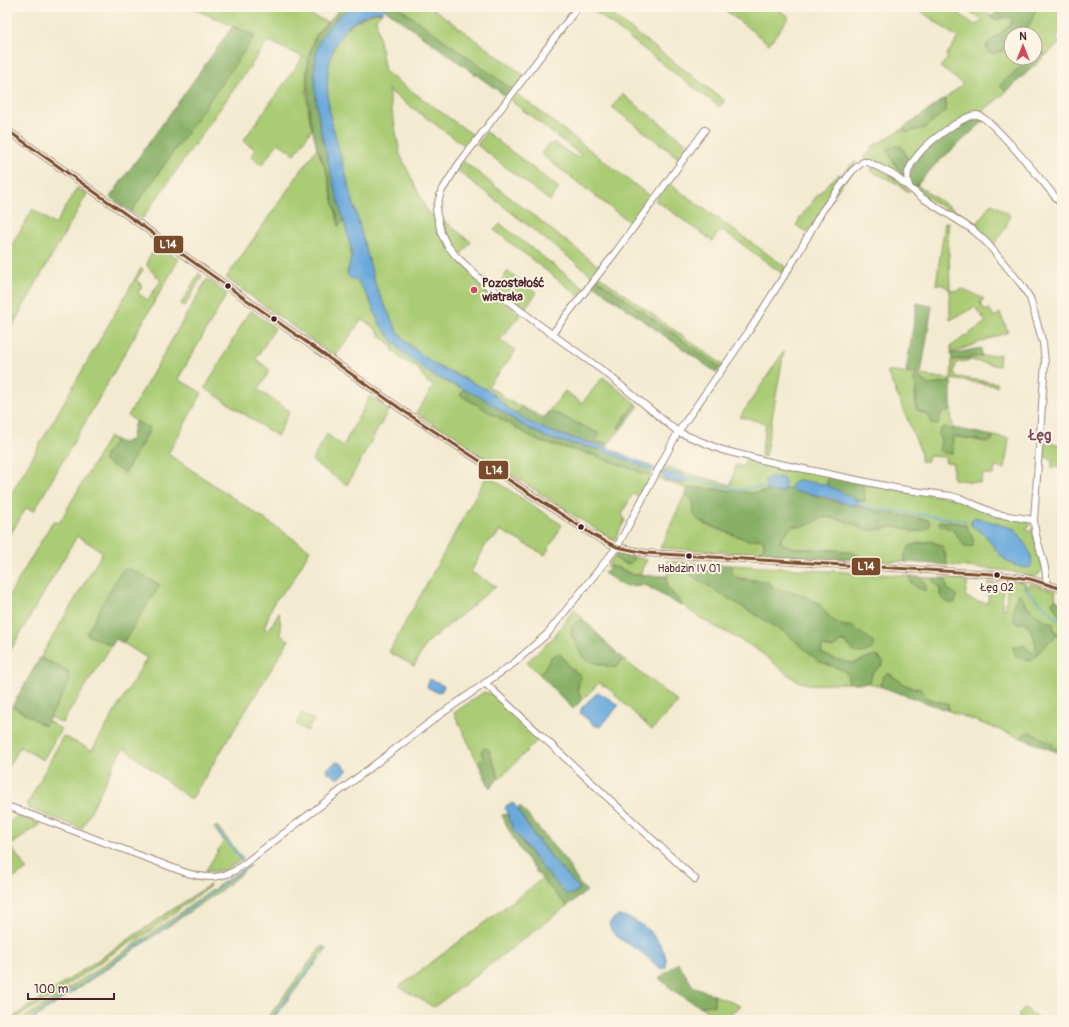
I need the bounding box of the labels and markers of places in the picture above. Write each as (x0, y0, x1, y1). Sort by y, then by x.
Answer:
place label: Pozostałość wiatraka (482, 276, 545, 305)
unlabelled marker (223, 281, 233, 291)
marker: Pozostałość wiatraka (469, 285, 479, 295)
unlabelled marker (269, 314, 279, 324)
unlabelled marker (576, 522, 586, 532)
marker: Habdzin IV 01 (684, 551, 694, 561)
place label: Habdzin IV 01 (658, 562, 720, 575)
marker: Łęg 02 (992, 570, 1002, 580)
place label: Łęg 02 (979, 581, 1014, 594)

